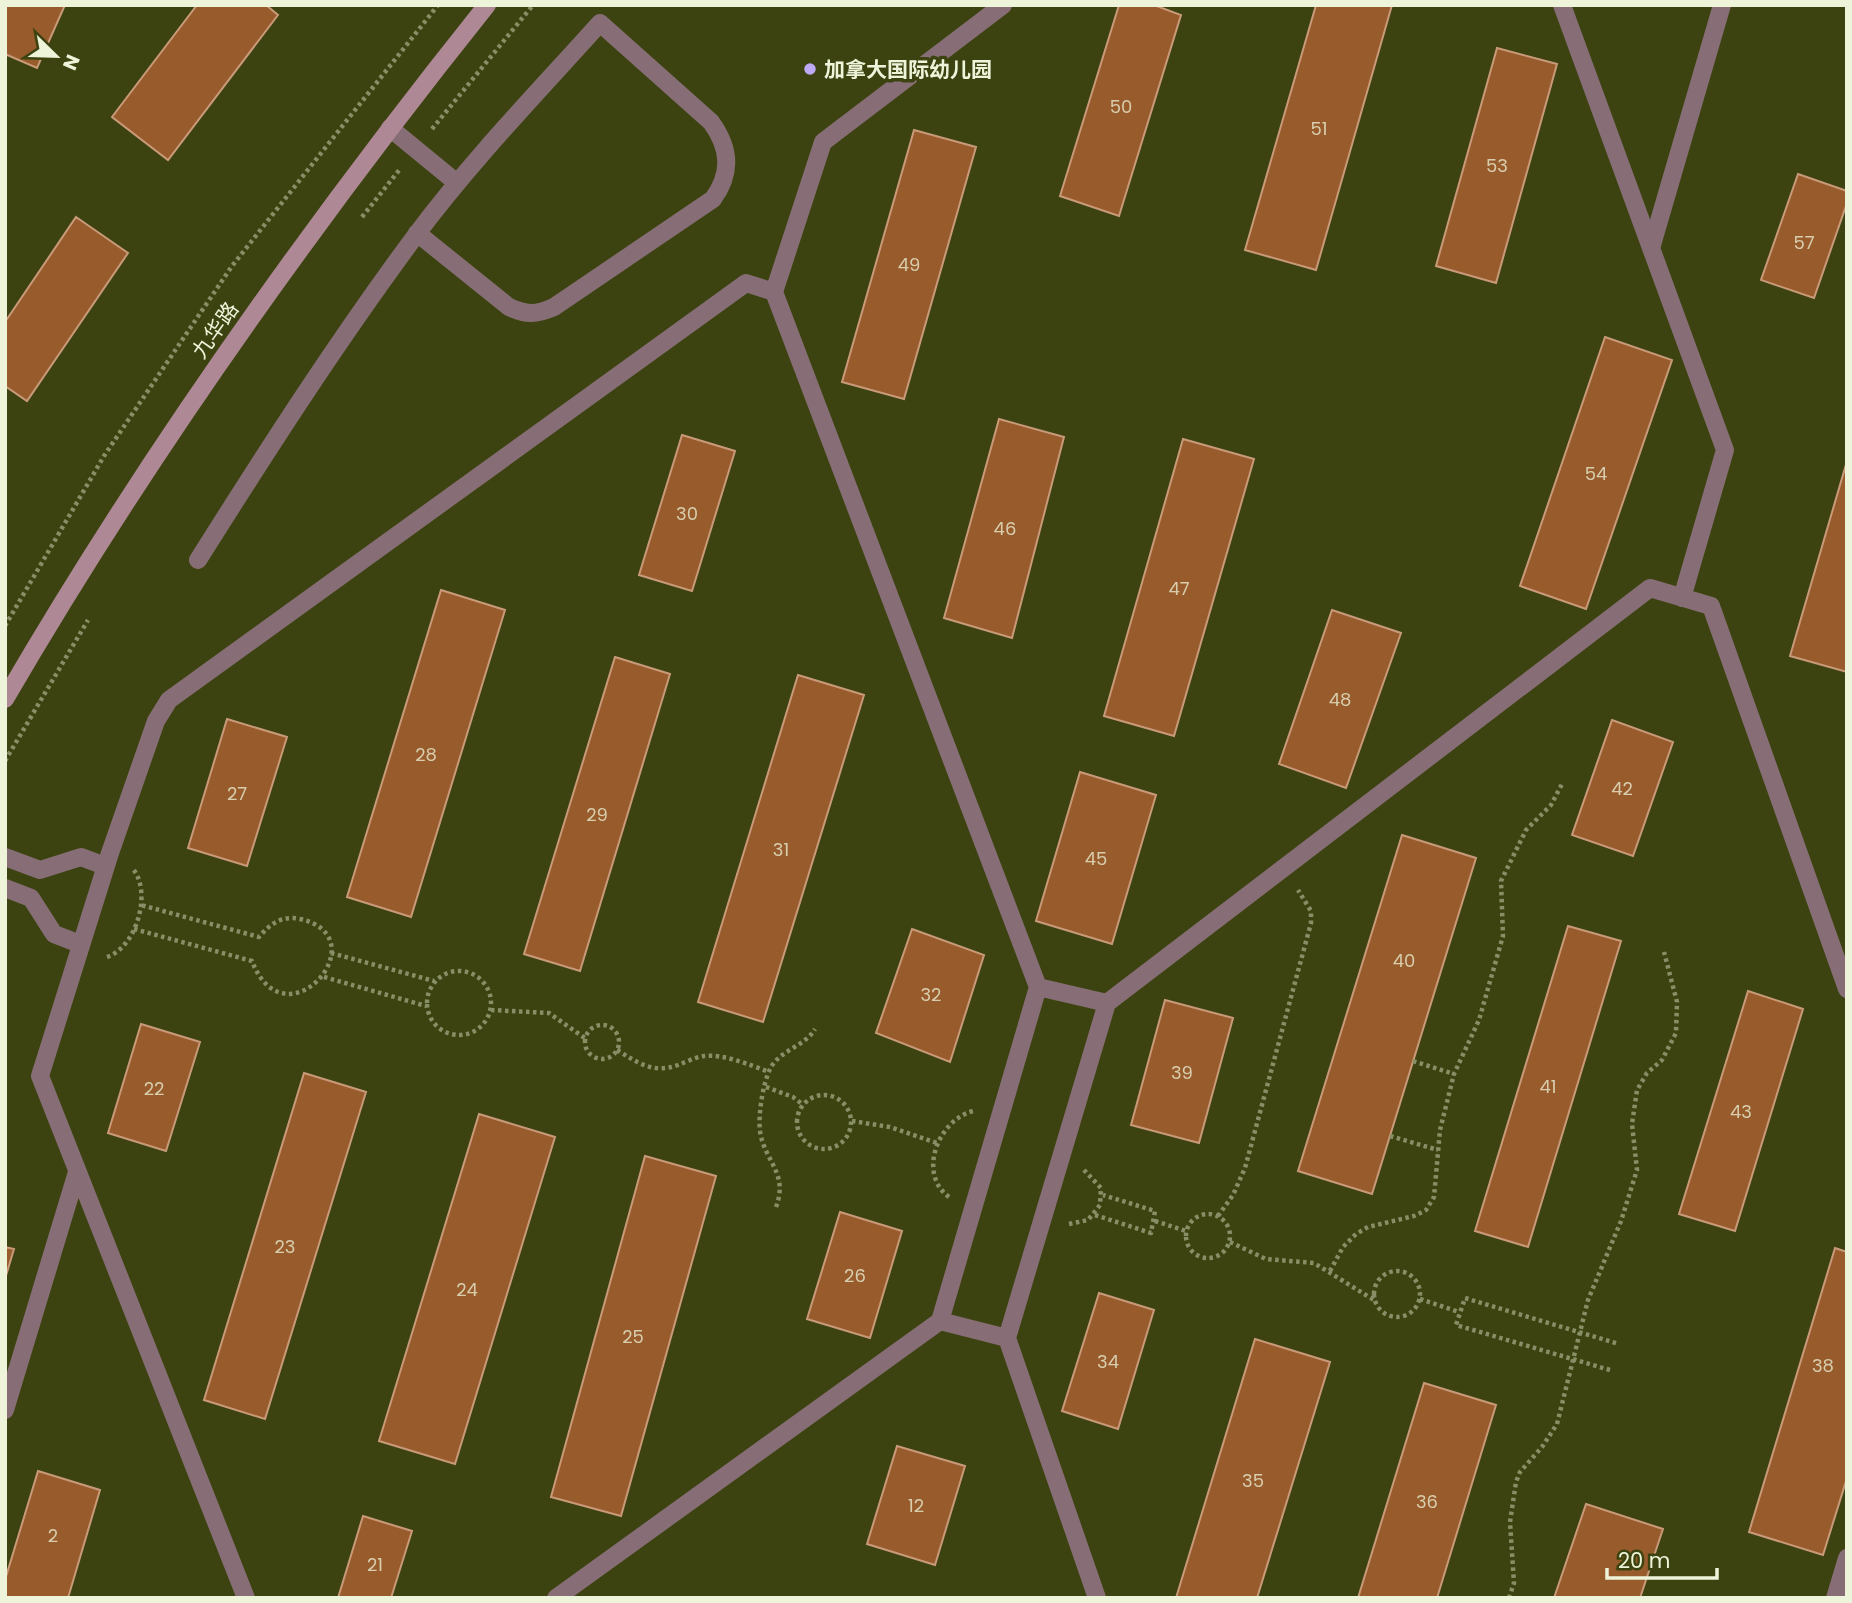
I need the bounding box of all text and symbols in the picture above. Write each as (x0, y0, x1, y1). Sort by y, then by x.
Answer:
north arrow (21, 21, 91, 91)
text: N (56, 51, 86, 74)
place label: 加拿大国际幼儿园 (824, 55, 992, 84)
marker: 加拿大国际幼儿园 (802, 61, 818, 77)
house number: 50 (1110, 94, 1132, 119)
house number: 51 (1310, 116, 1328, 141)
house number: 53 (1486, 153, 1508, 178)
house number: 57 (1793, 230, 1815, 255)
house number: 49 (898, 252, 920, 277)
street label: 九华路 (185, 296, 245, 364)
house number: 54 (1585, 461, 1607, 486)
house number: 30 (676, 501, 698, 526)
house number: 46 (994, 516, 1016, 541)
house number: 47 (1168, 576, 1190, 601)
house number: 48 (1329, 687, 1351, 712)
house number: 28 (415, 742, 437, 767)
house number: 42 (1611, 776, 1633, 801)
house number: 27 (227, 781, 247, 806)
house number: 29 (586, 802, 608, 827)
house number: 31 (773, 837, 789, 862)
house number: 45 (1085, 846, 1107, 871)
house number: 40 (1393, 948, 1415, 973)
house number: 32 (921, 982, 941, 1007)
house number: 39 (1171, 1060, 1193, 1085)
house number: 41 (1539, 1074, 1557, 1099)
house number: 22 (144, 1076, 164, 1101)
house number: 43 (1730, 1099, 1752, 1124)
house number: 23 (275, 1234, 295, 1259)
house number: 26 (844, 1263, 866, 1288)
house number: 24 (456, 1277, 478, 1302)
house number: 25 (622, 1324, 644, 1349)
house number: 34 (1097, 1349, 1119, 1374)
house number: 38 (1812, 1353, 1834, 1378)
house number: 35 (1242, 1468, 1264, 1493)
house number: 36 (1416, 1489, 1438, 1514)
house number: 12 (908, 1493, 924, 1518)
house number: 2 (48, 1523, 58, 1548)
scale bar (1607, 1536, 1717, 1580)
text: 20 m (1618, 1546, 1671, 1575)
house number: 21 (367, 1552, 383, 1577)

